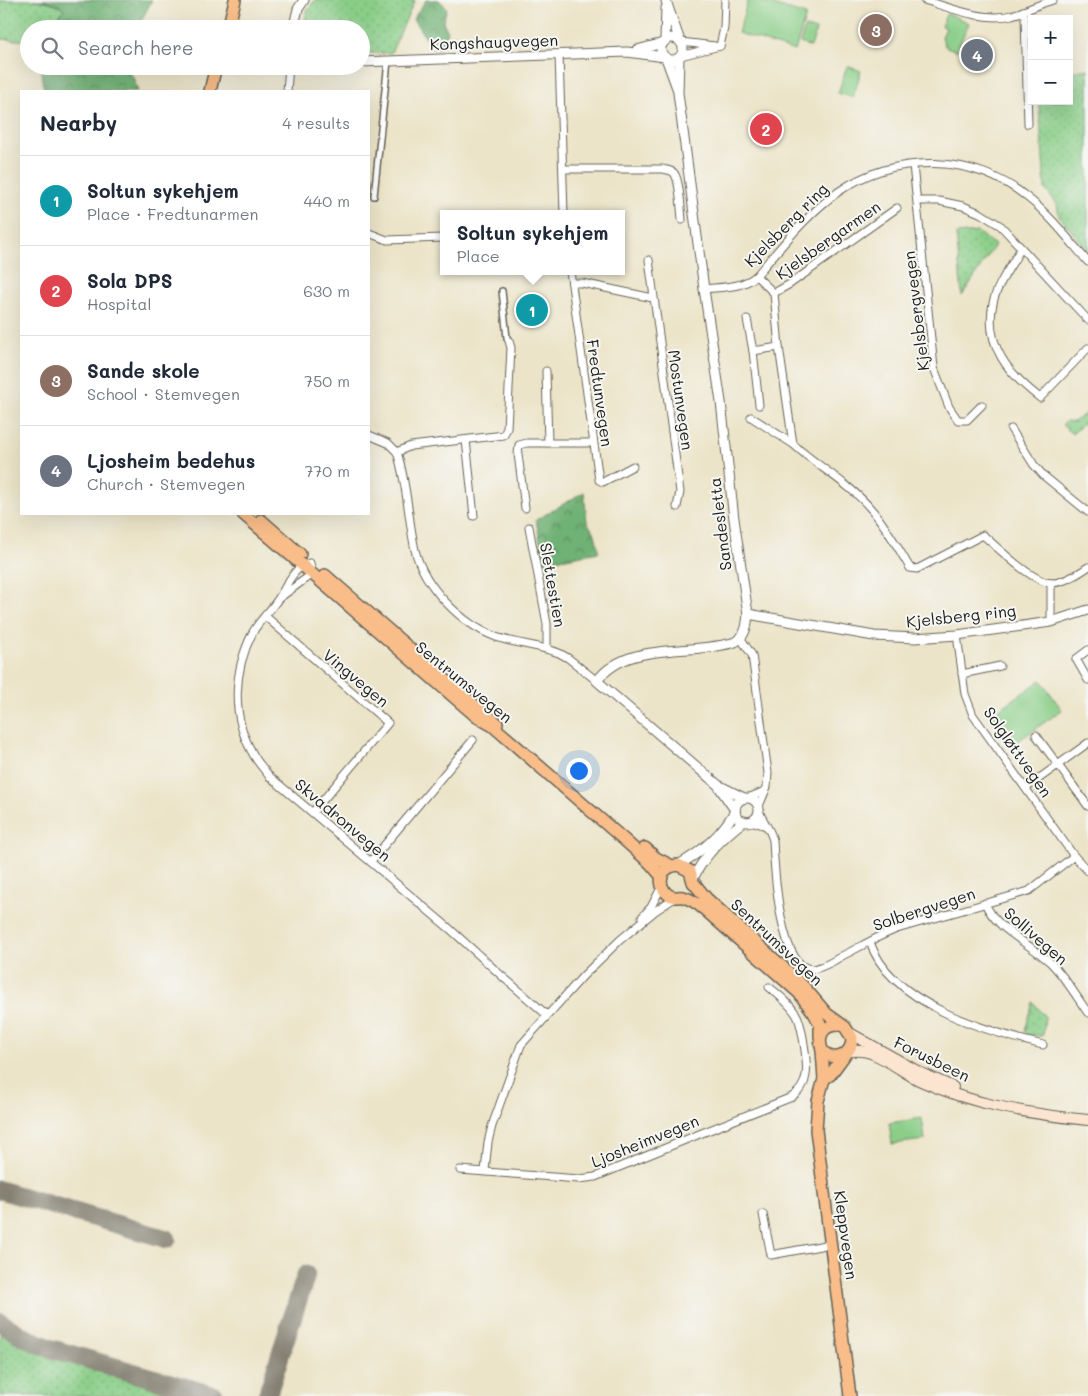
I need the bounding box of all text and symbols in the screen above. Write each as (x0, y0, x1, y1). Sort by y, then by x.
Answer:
pin: 3 (860, 11, 892, 49)
map controls (1028, 15, 1073, 105)
button: + (1028, 15, 1073, 60)
search box (20, 20, 370, 75)
street label: Kongshaugvegen (429, 29, 559, 54)
icon: search (38, 34, 66, 62)
text: Search here (78, 35, 194, 60)
pin: 4 (961, 36, 993, 74)
button: − (1028, 60, 1073, 105)
text: Nearby (40, 109, 117, 136)
pin: 2 (750, 110, 782, 148)
text: 4 results (282, 112, 350, 133)
text: Soltun sykehjem (87, 178, 239, 203)
street label: Kjelsberg ring (739, 178, 832, 271)
text: 1 (52, 190, 60, 211)
text: 440 m (303, 190, 350, 211)
street label: Kjelsbergarmen (771, 196, 884, 284)
text: Place · Fredtunarmen (87, 203, 259, 224)
popup (440, 210, 625, 275)
text: Soltun sykehjem (457, 220, 608, 245)
text: Place (457, 245, 500, 266)
street label: Kjelsbergvegen (898, 250, 933, 372)
text: Sola DPS (87, 268, 173, 293)
text: 2 (52, 280, 60, 301)
text: 630 m (303, 280, 350, 301)
pin: 1 (516, 291, 548, 329)
text: Hospital (87, 293, 151, 314)
street label: Fredtunvegen (583, 338, 618, 448)
street label: Mostunvegen (664, 348, 699, 451)
text: Sande skole (87, 358, 199, 383)
text: 3 (51, 370, 61, 391)
text: 750 m (304, 370, 350, 391)
text: School · Stemvegen (87, 383, 240, 404)
text: Ljosheim bedehus (87, 448, 255, 473)
text: 4 (51, 460, 61, 481)
text: 770 m (304, 460, 350, 481)
text: Church · Stemvegen (87, 473, 245, 494)
street label: Sandesletta (703, 476, 736, 572)
street label: Slettestien (536, 541, 571, 629)
street label: Kjelsberg ring (905, 599, 1017, 632)
street label: Sentrumsvegen (412, 636, 517, 727)
street label: Vingvegen (319, 644, 394, 711)
street label: Solgløttvegen (979, 702, 1057, 801)
your location (566, 758, 592, 784)
street label: Skvadronvegen (291, 773, 396, 866)
street label: Solbergvegen (870, 882, 978, 935)
street label: Sentrumsvegen (727, 894, 828, 990)
street label: Sollivegen (1000, 902, 1073, 969)
street label: Forusbeen (891, 1031, 974, 1086)
street label: Ljosheimvegen (588, 1109, 702, 1172)
street label: Kleppvegen (830, 1189, 863, 1281)

